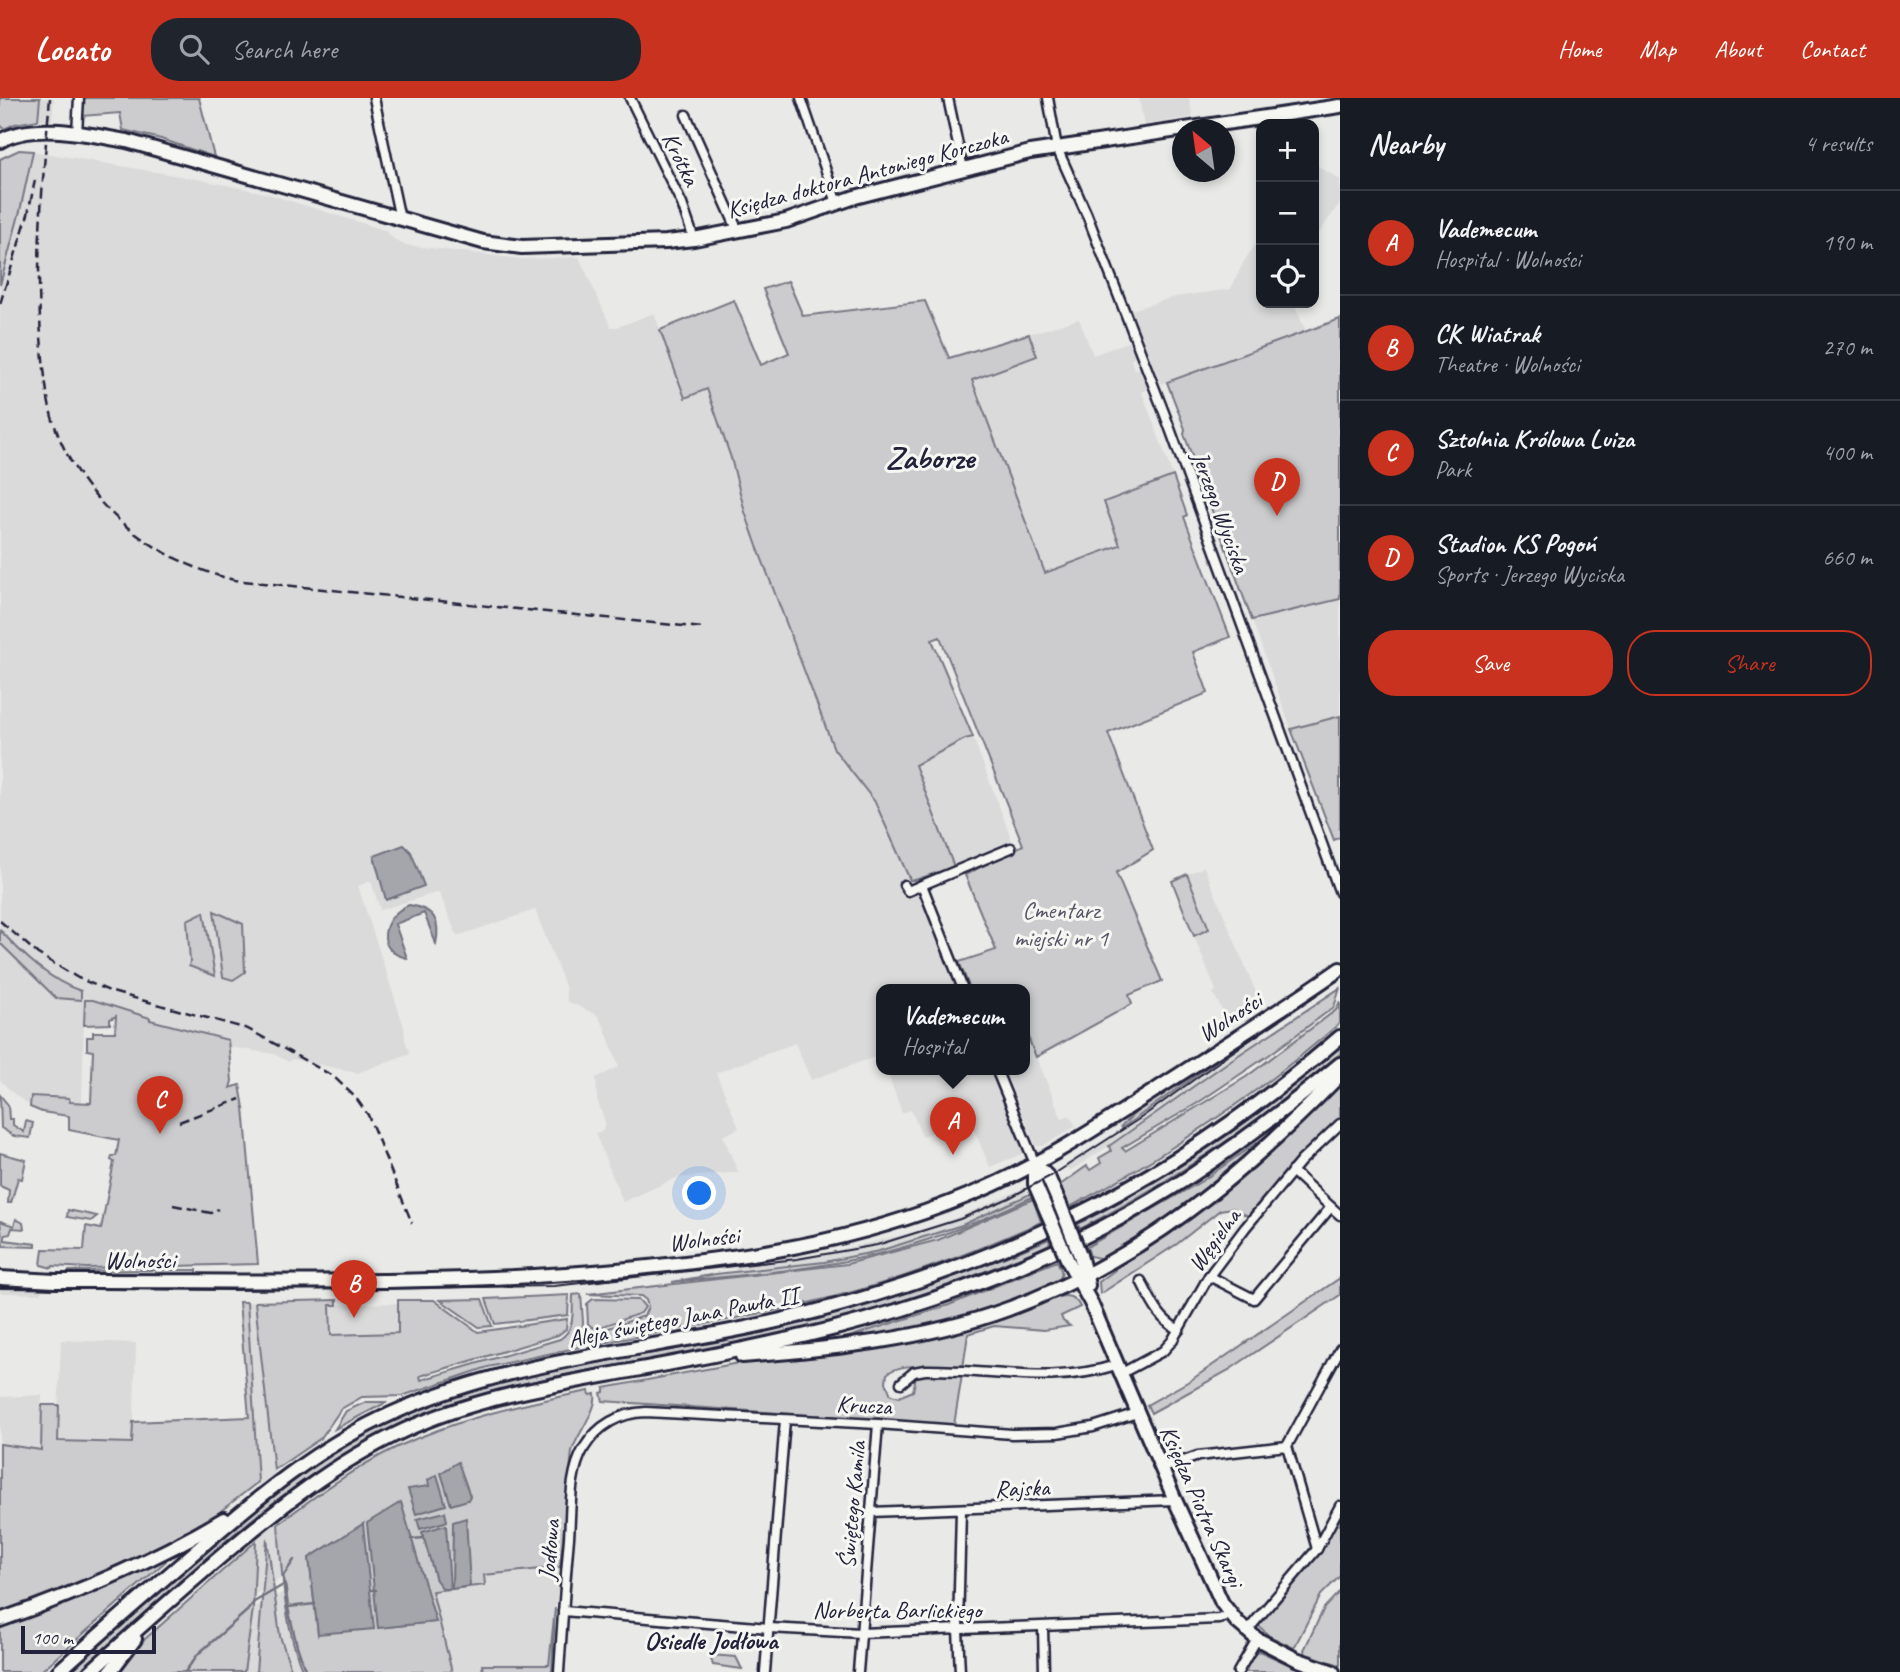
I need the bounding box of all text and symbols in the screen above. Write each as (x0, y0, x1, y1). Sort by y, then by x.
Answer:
search box (151, 18, 641, 81)
text: Locato (35, 28, 109, 70)
icon: search (175, 30, 213, 68)
text: Search here (231, 33, 337, 66)
text: Home (1558, 34, 1601, 64)
text: Map (1639, 34, 1676, 64)
text: About (1714, 34, 1762, 64)
text: Contact (1800, 34, 1865, 64)
north arrow (1172, 119, 1235, 182)
map controls (1256, 119, 1319, 308)
button: + (1256, 119, 1319, 182)
street label: Księdza doktora Antoniego Korczoka (723, 121, 1012, 225)
text: Nearby (1368, 125, 1444, 163)
street label: Krótka (655, 127, 707, 192)
text: 4 results (1805, 129, 1872, 158)
button: − (1256, 182, 1319, 245)
text: Vademecum (1435, 212, 1536, 245)
text: A (1385, 228, 1397, 257)
text: 190 m (1823, 228, 1872, 257)
button: locate (1256, 245, 1319, 308)
text: Hospital · Wolności (1435, 245, 1581, 274)
text: CK Wiatrak (1435, 317, 1540, 350)
text: B (1385, 333, 1397, 362)
text: 270 m (1823, 333, 1872, 362)
text: Theatre · Wolności (1435, 350, 1580, 379)
text: Sztolnia Królowa Luiza (1435, 422, 1634, 455)
district label: Zaborze (886, 437, 977, 478)
text: C (1386, 438, 1396, 467)
text: 400 m (1823, 438, 1872, 467)
street label: Jerzego Wyciska (1185, 446, 1257, 578)
text: Park (1435, 455, 1471, 484)
pin: D (1254, 458, 1300, 516)
text: Stadion KS Pogoń (1435, 527, 1595, 560)
text: D (1384, 543, 1398, 572)
text: 660 m (1823, 543, 1872, 572)
text: Sports · Jerzego Wyciska (1435, 560, 1624, 589)
button: Save (1368, 630, 1613, 696)
button: Share (1627, 630, 1872, 696)
park label: Cmentarz miejski nr 1 (1014, 895, 1109, 953)
popup (876, 984, 1030, 1075)
street label: Wolności (1192, 984, 1270, 1049)
text: Vademecum (902, 999, 1004, 1032)
text: Hospital (902, 1032, 965, 1061)
pin: C (137, 1076, 183, 1134)
pin: A (930, 1097, 976, 1155)
your location (682, 1176, 716, 1210)
street label: Węgielna (1181, 1201, 1248, 1277)
street label: Wolności (667, 1220, 743, 1258)
street label: Wolności (105, 1245, 178, 1275)
pin: B (331, 1260, 377, 1318)
street label: Aleja świętego Jana Pawła II (566, 1279, 806, 1354)
street label: Krucza (836, 1389, 894, 1421)
street label: Księdza Piotra Skargi (1153, 1421, 1252, 1594)
street label: Świętego Kamila (831, 1439, 873, 1570)
street label: Rajska (994, 1472, 1051, 1504)
street label: Jodłowa (531, 1517, 567, 1583)
street label: Norberta Barlickiego (813, 1595, 984, 1625)
scale bar (21, 1623, 156, 1655)
district label: Osiedle Jodłowa (644, 1624, 780, 1657)
text: 100 m (32, 1626, 73, 1650)

